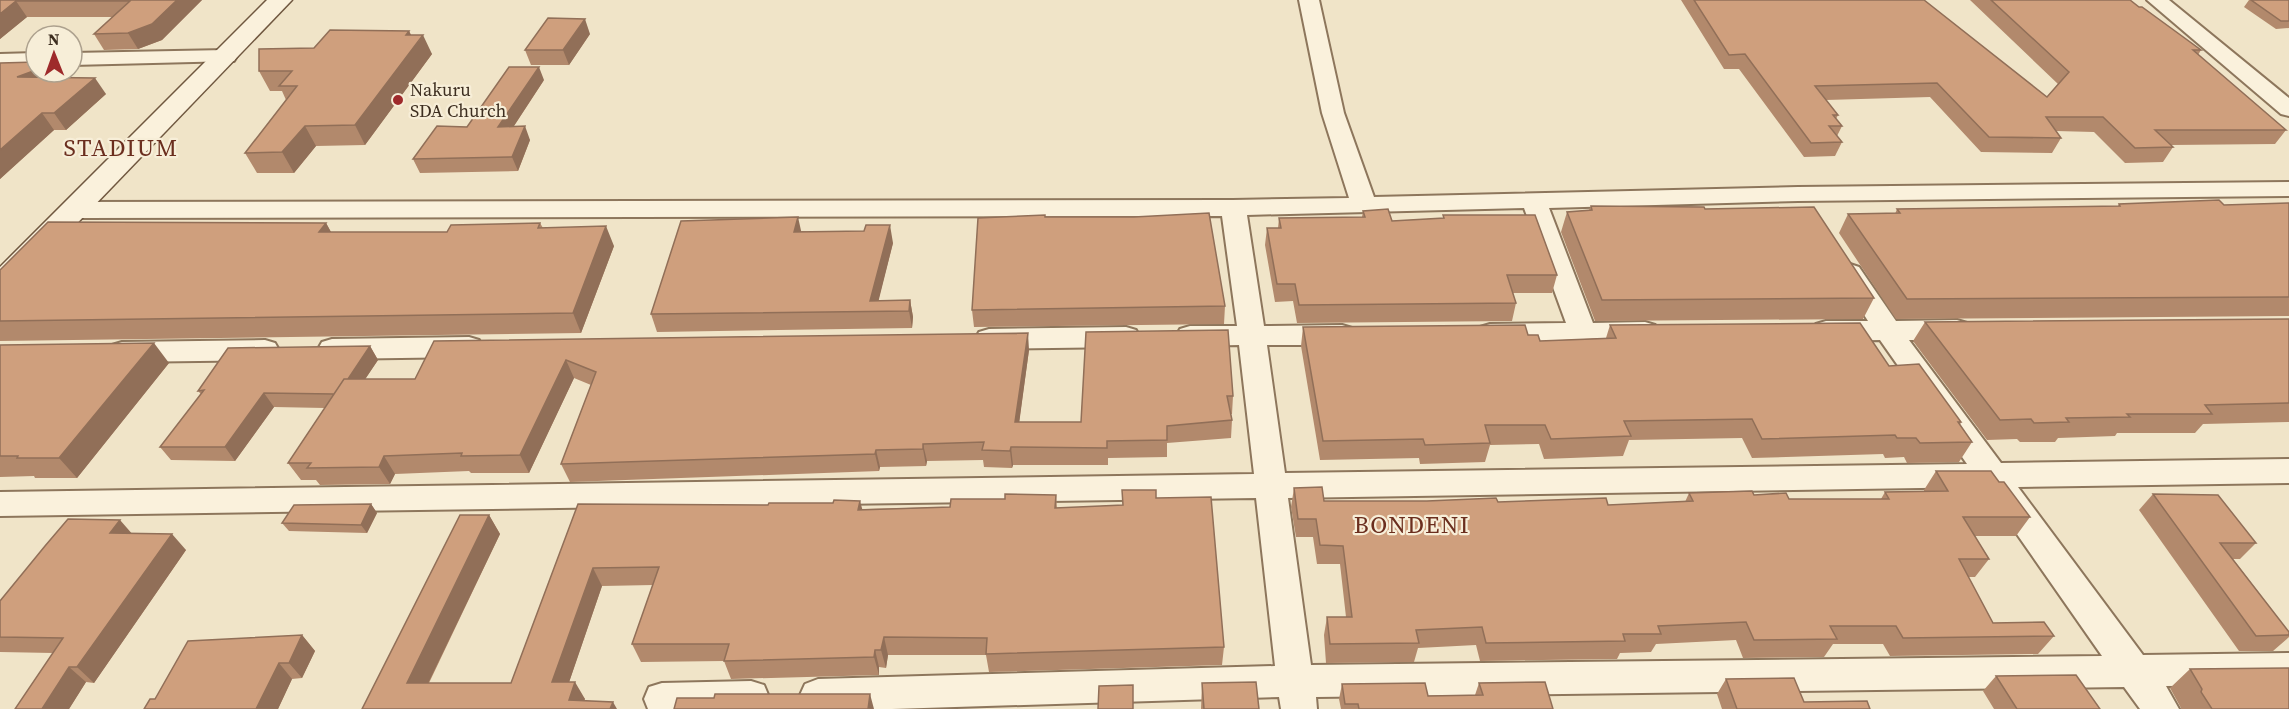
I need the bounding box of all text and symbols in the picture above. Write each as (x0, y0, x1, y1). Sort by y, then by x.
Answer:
north arrow (24, 24, 84, 84)
text: N (48, 28, 60, 50)
place label: Nakuru SDA Church (410, 77, 506, 123)
marker: Nakuru SDA Church (391, 93, 405, 107)
district label: STADIUM (63, 131, 179, 164)
district label: BONDENI (1354, 508, 1470, 541)

